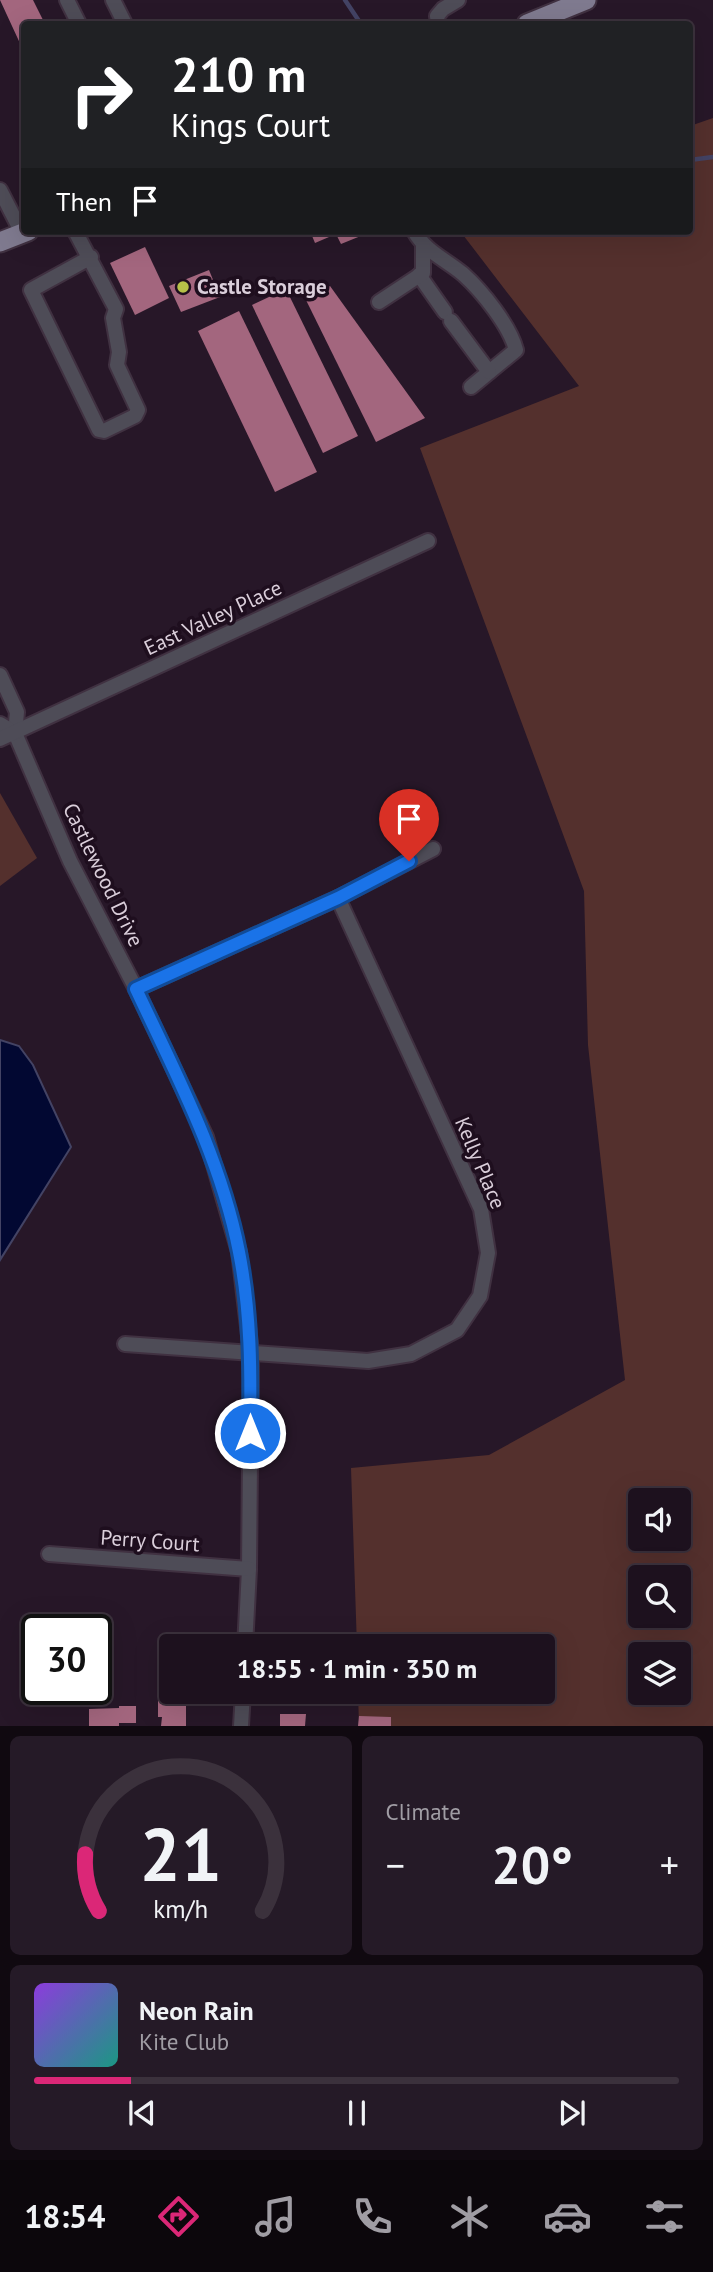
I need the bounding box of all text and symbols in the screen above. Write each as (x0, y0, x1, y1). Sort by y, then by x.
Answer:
text: 210 m (171, 42, 306, 106)
icon: right (56, 49, 147, 140)
text: Kings Court (171, 104, 330, 146)
icon: arrive (126, 182, 164, 220)
text: Then (56, 185, 112, 218)
place label: Castle Storage (197, 273, 327, 300)
marker: Castle Storage (175, 279, 191, 295)
street label: East Valley Place (140, 574, 286, 661)
pin (379, 789, 439, 861)
street label: Castlewood Drive (57, 799, 150, 951)
icon: arrive (390, 800, 428, 838)
street label: Kelly Place (449, 1113, 512, 1213)
position arrow (213, 1396, 287, 1470)
map controls (628, 1488, 691, 1705)
button: sound (628, 1488, 691, 1551)
street label: Perry Court (100, 1524, 201, 1557)
button: search (628, 1565, 691, 1628)
speed limit sign: 30 (21, 1614, 112, 1705)
button: layers (628, 1642, 691, 1705)
text: 18:55 · 1 min · 350 m (237, 1652, 477, 1685)
text: Climate (386, 1797, 461, 1826)
text: 21 (139, 1808, 222, 1902)
text: 20° (491, 1831, 573, 1898)
text: − (386, 1840, 405, 1889)
text: + (660, 1840, 679, 1889)
text: km/h (153, 1893, 208, 1925)
text: Neon Rain (139, 1994, 254, 2027)
text: Kite Club (139, 2027, 229, 2056)
icon: previous (123, 2094, 161, 2132)
icon: pause (338, 2094, 376, 2132)
icon: next (553, 2094, 591, 2132)
icon: directions (154, 2192, 203, 2241)
icon: music (251, 2192, 300, 2241)
icon: phone (348, 2192, 397, 2241)
icon: climate (445, 2192, 494, 2241)
icon: car (543, 2192, 592, 2241)
icon: filters (640, 2192, 689, 2241)
text: 18:54 (24, 2195, 105, 2237)

